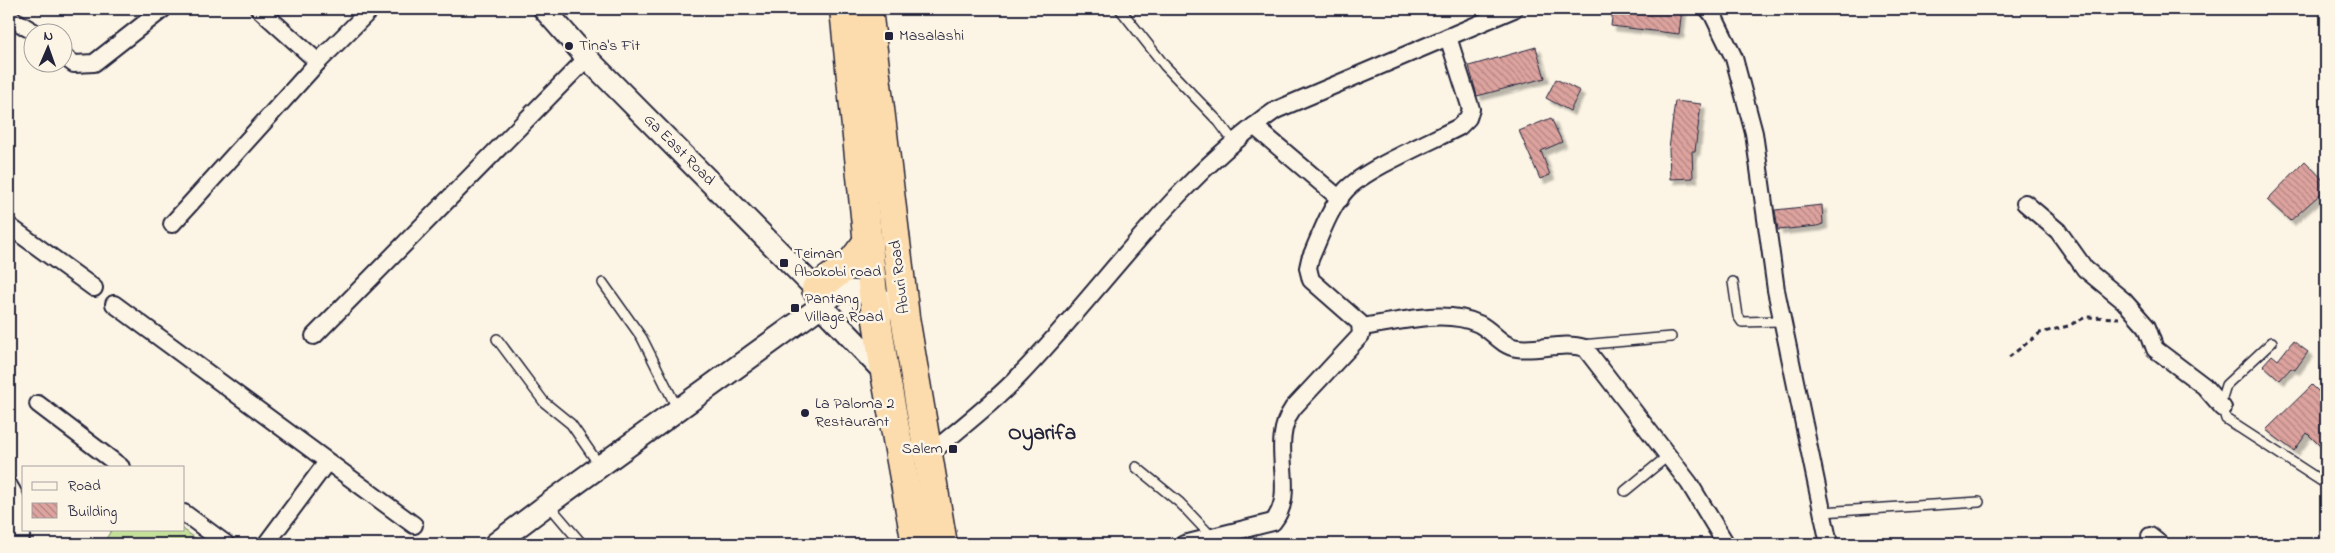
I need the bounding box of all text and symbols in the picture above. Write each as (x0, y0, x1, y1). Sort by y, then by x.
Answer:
north arrow (22, 22, 72, 72)
place label: Masalashi (899, 24, 964, 48)
text: N (43, 26, 53, 47)
marker: Masalashi (883, 30, 895, 42)
place label: Tina's Fit (579, 34, 641, 58)
marker: Tina's Fit (563, 40, 575, 52)
street label: Ga East Road (638, 109, 720, 191)
street label: Aburi Road (884, 239, 916, 315)
place label: Teiman Abokobi road (794, 242, 881, 284)
marker: Teiman Abokobi road (778, 257, 790, 269)
place label: Pantang Village Road (804, 287, 883, 329)
marker: Pantang Village Road (789, 302, 801, 314)
place label: La Paloma 2 Restaurant (815, 392, 895, 434)
marker: La Paloma 2 Restaurant (799, 407, 811, 419)
district label: Oyarifa (1008, 419, 1076, 451)
place label: Salem (902, 437, 943, 461)
marker: Salem (947, 443, 959, 455)
legend (22, 466, 185, 530)
text: Road (68, 475, 101, 497)
text: Building (67, 501, 117, 524)

